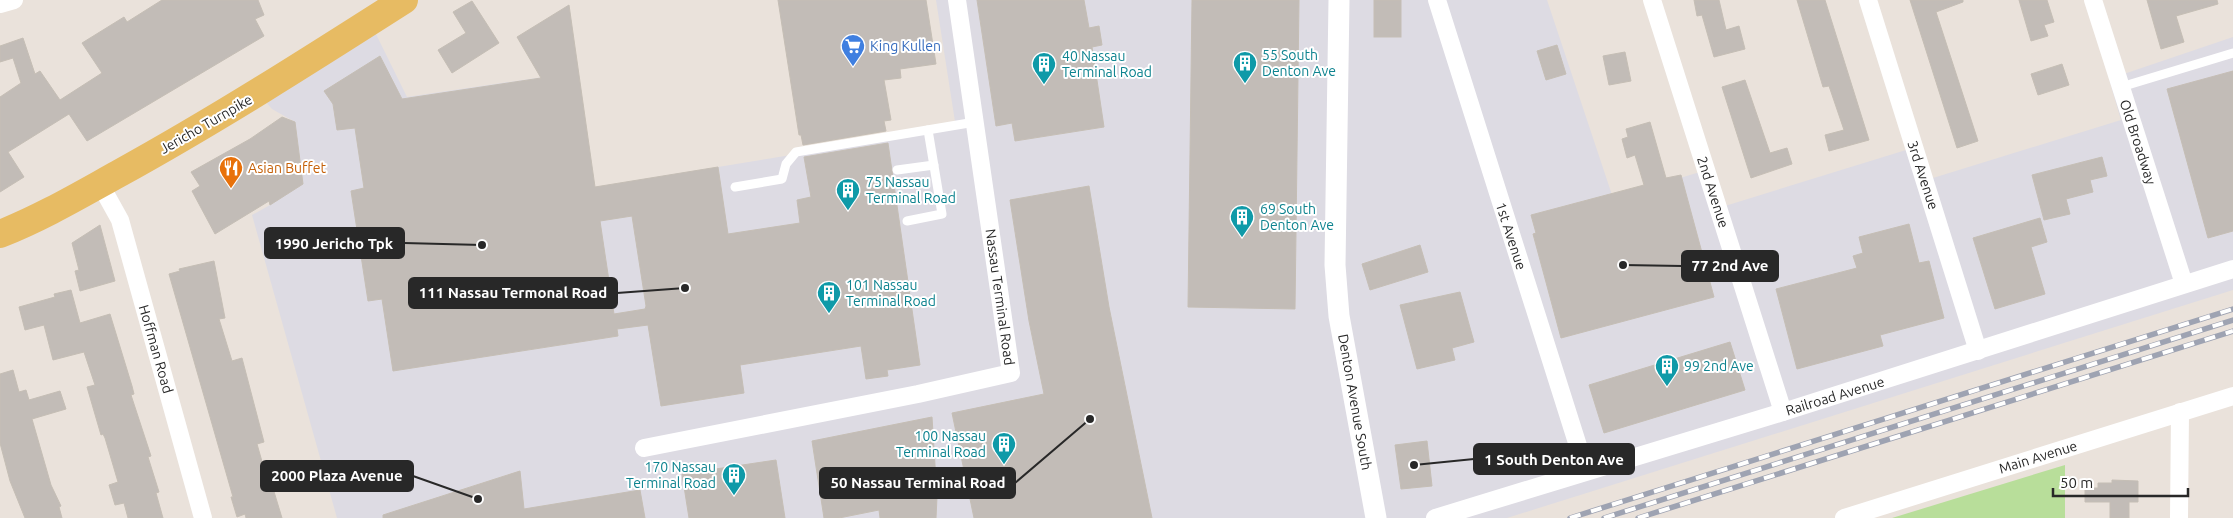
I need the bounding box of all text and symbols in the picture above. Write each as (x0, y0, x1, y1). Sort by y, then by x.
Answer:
supermarket icon: King Kullen (840, 33, 866, 67)
place label: King Kullen (870, 38, 941, 54)
place label: 55 South Denton Ave (1262, 47, 1336, 79)
place label: 40 Nassau Terminal Road (1062, 48, 1152, 80)
building icon: 55 South Denton Ave (1232, 50, 1258, 84)
building icon: 40 Nassau Terminal Road (1031, 51, 1057, 85)
street label: Jericho Turnpike (157, 91, 255, 157)
street label: Old Broadway (2117, 97, 2159, 187)
street label: 3rd Avenue (1904, 138, 1942, 212)
street label: 2nd Avenue (1694, 154, 1732, 230)
restaurant icon: Asian Buffet (218, 155, 244, 189)
place label: Asian Buffet (248, 160, 326, 176)
place label: 75 Nassau Terminal Road (866, 174, 956, 206)
building icon: 75 Nassau Terminal Road (835, 177, 861, 211)
street label: 1st Avenue (1493, 200, 1529, 272)
place label: 69 South Denton Ave (1260, 201, 1334, 233)
building icon: 69 South Denton Ave (1229, 204, 1255, 238)
callout: 1990 Jericho Tpk (265, 228, 404, 258)
street label: Nassau Terminal Road (982, 228, 1018, 366)
text: 1990 Jericho Tpk (275, 235, 394, 252)
callout: 77 2nd Ave (1682, 251, 1778, 281)
text: 77 2nd Ave (1692, 257, 1768, 274)
place label: 101 Nassau Terminal Road (846, 277, 936, 309)
callout: 111 Nassau Termonal Road (409, 278, 617, 308)
building icon: 101 Nassau Terminal Road (816, 280, 842, 314)
text: 111 Nassau Termonal Road (419, 284, 607, 301)
street label: Hoffman Road (136, 303, 176, 395)
street label: Denton Avenue South (1335, 333, 1375, 471)
building icon: 99 2nd Ave (1654, 353, 1680, 387)
place label: 99 2nd Ave (1684, 358, 1754, 374)
street label: Railroad Avenue (1784, 373, 1886, 419)
place label: 100 Nassau Terminal Road (896, 428, 986, 460)
building icon: 100 Nassau Terminal Road (991, 431, 1017, 465)
street label: Main Avenue (1997, 437, 2079, 477)
callout: 1 South Denton Ave (1474, 444, 1634, 474)
text: 1 South Denton Ave (1484, 451, 1624, 468)
place label: 170 Nassau Terminal Road (626, 459, 716, 491)
callout: 2000 Plaza Avenue (261, 461, 413, 491)
building icon: 170 Nassau Terminal Road (721, 462, 747, 496)
scale bar (2053, 466, 2188, 498)
text: 2000 Plaza Avenue (271, 467, 403, 484)
callout: 50 Nassau Terminal Road (820, 468, 1015, 498)
text: 50 Nassau Terminal Road (830, 474, 1006, 491)
text: 50 m (2060, 474, 2093, 491)

